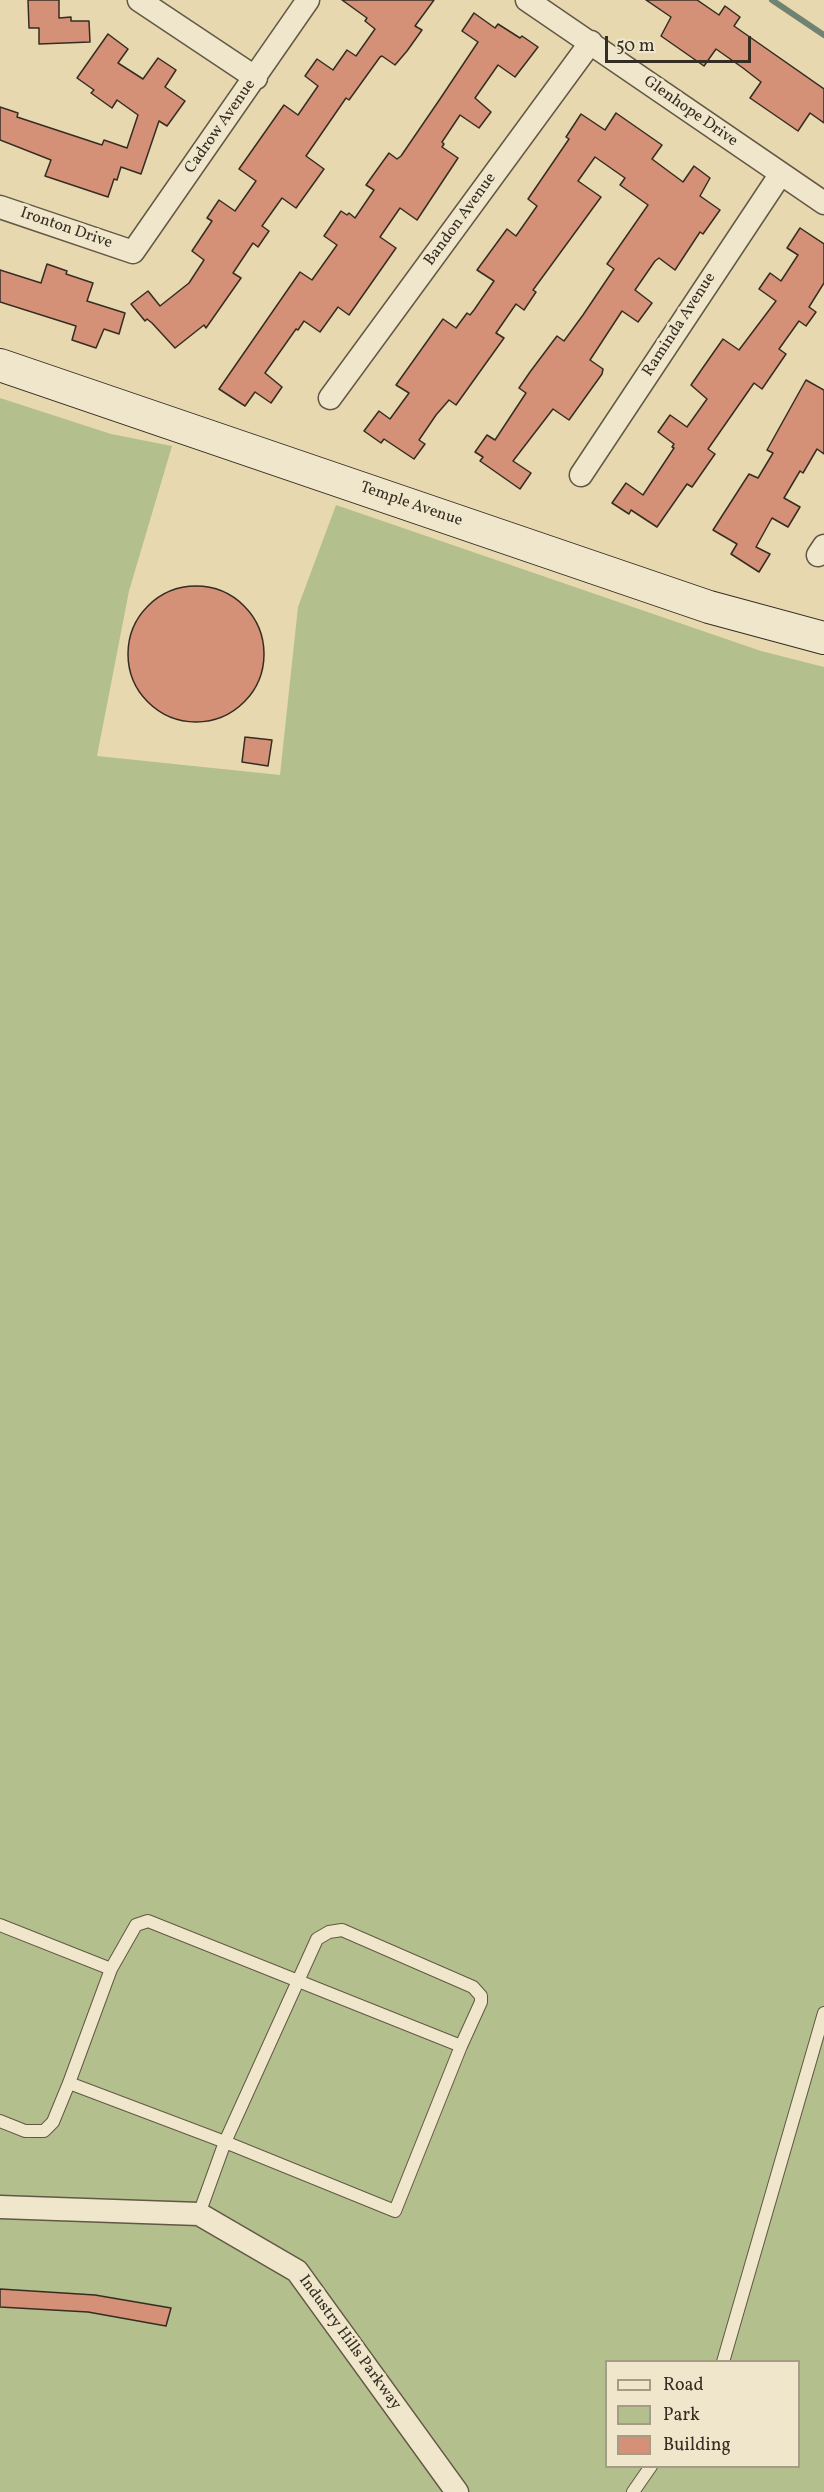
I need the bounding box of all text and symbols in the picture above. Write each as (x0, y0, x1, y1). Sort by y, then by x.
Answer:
scale bar (608, 24, 754, 62)
text: 50 m (616, 34, 655, 59)
street label: Glenhope Drive (639, 72, 741, 152)
street label: Cadrow Avenue (181, 76, 261, 178)
street label: Bandon Avenue (421, 170, 501, 270)
street label: Ironton Drive (17, 204, 115, 254)
street label: Raminda Avenue (639, 269, 721, 381)
street label: Temple Avenue (357, 479, 465, 531)
street label: Industry Hills Parkway (294, 2272, 404, 2414)
legend (605, 2360, 800, 2468)
text: Road (663, 2373, 704, 2398)
text: Park (663, 2403, 700, 2428)
text: Building (663, 2433, 731, 2458)

